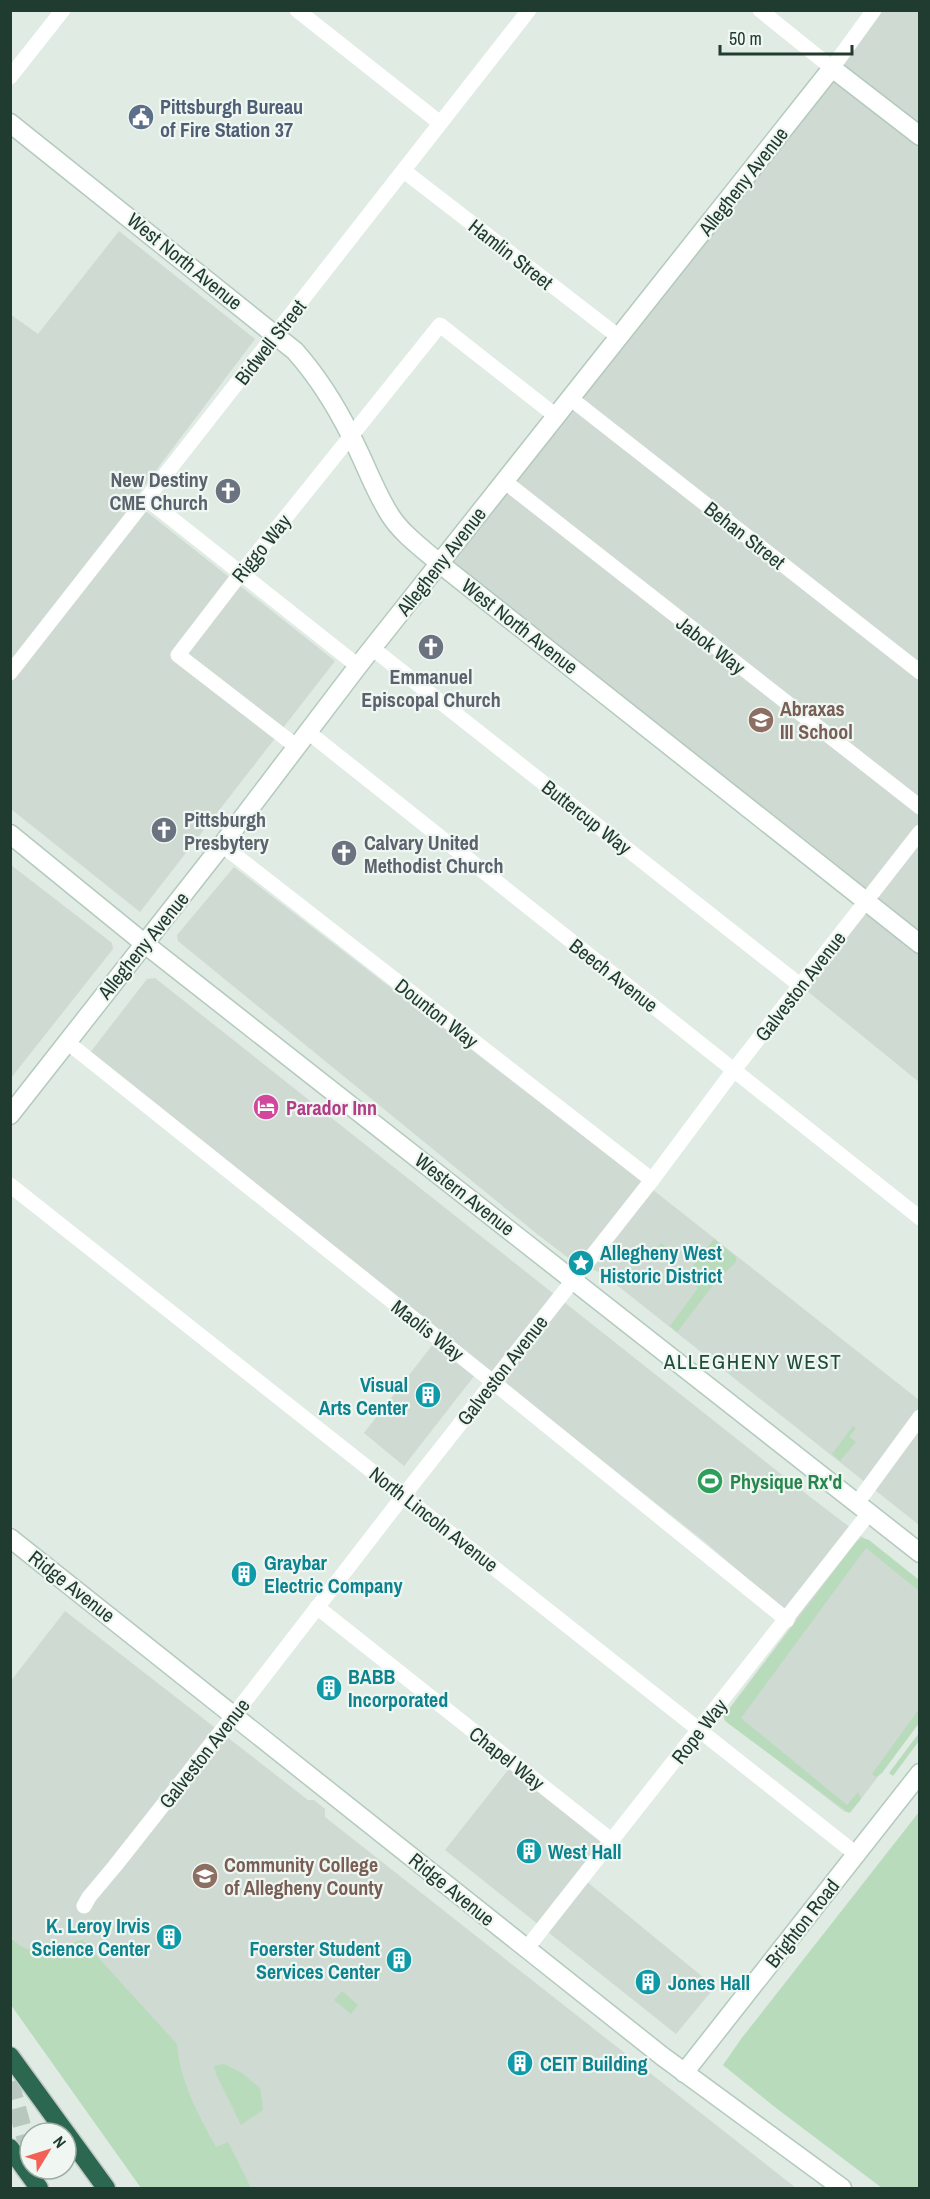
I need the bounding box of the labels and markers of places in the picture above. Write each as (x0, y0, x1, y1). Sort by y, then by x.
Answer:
place label: Pittsburgh Bureau of Fire Station 37 (160, 93, 303, 143)
public building icon: Pittsburgh Bureau of Fire Station 37 (126, 102, 156, 132)
place label: New Destiny CME Church (110, 466, 209, 516)
church icon: New Destiny CME Church (213, 476, 243, 506)
church icon: Emmanuel Episcopal Church (416, 632, 446, 662)
place label: Emmanuel Episcopal Church (361, 663, 501, 713)
place label: Abraxas III School (780, 695, 853, 745)
school or university icon: Abraxas III School (746, 705, 776, 735)
place label: Pittsburgh Presbytery (184, 806, 270, 856)
church icon: Pittsburgh Presbytery (149, 815, 179, 845)
place label: Calvary United Methodist Church (364, 829, 503, 879)
church icon: Calvary United Methodist Church (329, 838, 359, 868)
hotel icon: Parador Inn (251, 1092, 281, 1122)
place label: Parador Inn (286, 1094, 377, 1121)
place label: Allegheny West Historic District (600, 1239, 723, 1289)
place icon: Allegheny West Historic District (566, 1248, 596, 1278)
place label: Visual Arts Center (319, 1371, 409, 1421)
building icon: Visual Arts Center (413, 1380, 443, 1410)
sports icon: Physique Rx'd (695, 1466, 725, 1496)
place label: Physique Rx'd (730, 1468, 842, 1495)
place label: Graybar Electric Company (264, 1549, 403, 1599)
building icon: Graybar Electric Company (229, 1559, 259, 1589)
place label: BABB Incorporated (348, 1663, 448, 1713)
building icon: BABB Incorporated (314, 1673, 344, 1703)
building icon: West Hall (514, 1836, 544, 1866)
place label: West Hall (548, 1838, 622, 1865)
place label: Community College of Allegheny County (224, 1851, 384, 1901)
school or university icon: Community College of Allegheny County (190, 1861, 220, 1891)
place label: K. Leroy Irvis Science Center (32, 1912, 151, 1962)
building icon: K. Leroy Irvis Science Center (154, 1922, 184, 1952)
place label: Foerster Student Services Center (250, 1935, 381, 1985)
building icon: Foerster Student Services Center (384, 1945, 414, 1975)
building icon: Jones Hall (633, 1967, 663, 1997)
place label: Jones Hall (668, 1969, 750, 1996)
building icon: CEIT Building (505, 2048, 535, 2078)
place label: CEIT Building (540, 2050, 648, 2077)

